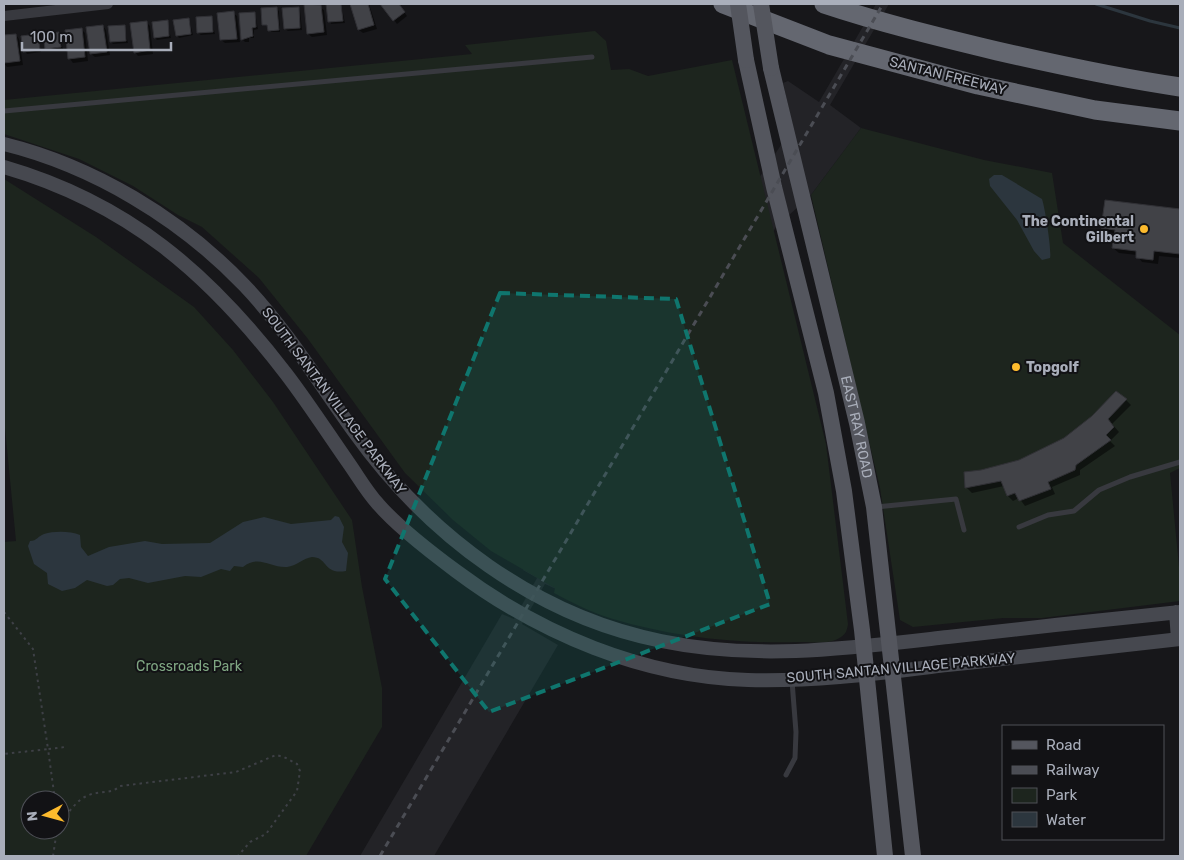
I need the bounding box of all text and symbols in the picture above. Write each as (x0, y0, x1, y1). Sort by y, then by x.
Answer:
scale bar (22, 20, 171, 52)
text: 100 m (30, 28, 72, 46)
street label: SANTAN FREEWAY (888, 53, 1008, 99)
place label: The Continental Gilbert (1022, 213, 1134, 246)
marker: The Continental Gilbert (1138, 223, 1150, 235)
street label: SOUTH SANTAN VILLAGE PARKWAY (258, 304, 410, 498)
place label: Topgolf (1026, 359, 1079, 376)
marker: Topgolf (1010, 361, 1022, 373)
street label: EAST RAY ROAD (837, 374, 876, 480)
street label: SOUTH SANTAN VILLAGE PARKWAY (786, 650, 1016, 686)
park label: Crossroads Park (136, 658, 243, 675)
legend (1002, 725, 1164, 840)
text: Road (1046, 736, 1082, 754)
text: Railway (1046, 761, 1100, 779)
text: Park (1046, 786, 1077, 804)
north arrow (20, 790, 70, 840)
text: N (24, 810, 42, 822)
text: Water (1046, 811, 1086, 829)

